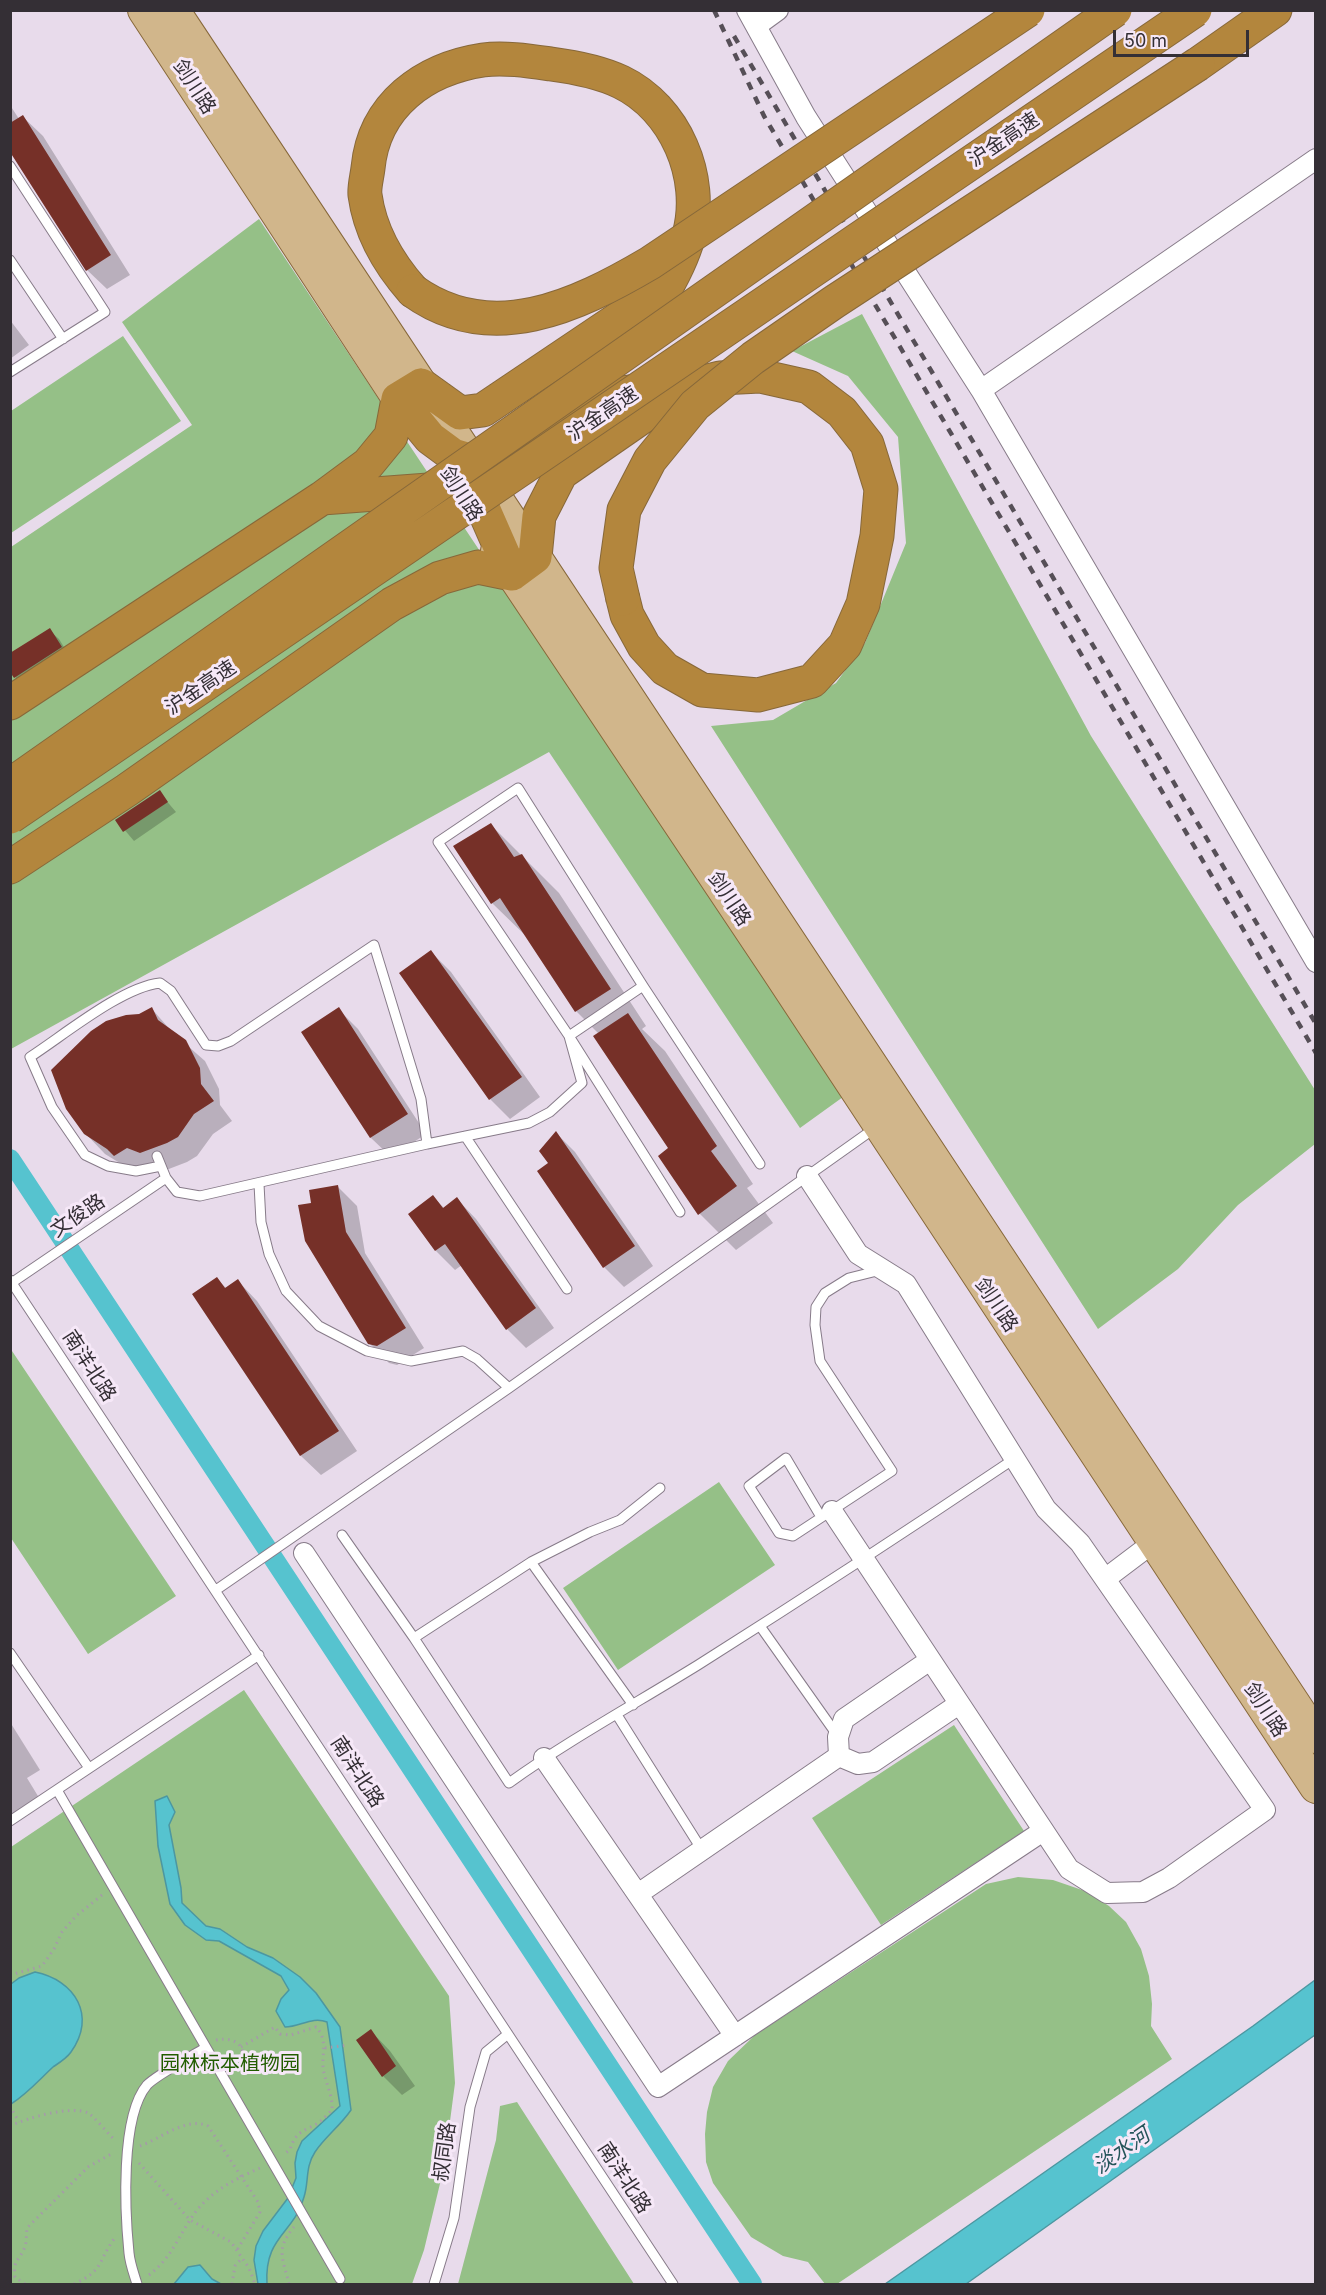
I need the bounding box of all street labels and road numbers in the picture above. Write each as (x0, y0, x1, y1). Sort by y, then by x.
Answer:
street label: 剑川路 (168, 55, 220, 119)
street label: 沪金高速 (964, 108, 1044, 172)
street label: 沪金高速 (563, 382, 643, 446)
street label: 剑川路 (435, 462, 487, 526)
street label: 沪金高速 (161, 656, 241, 720)
street label: 剑川路 (702, 867, 756, 931)
street label: 文俊路 (46, 1189, 110, 1243)
street label: 剑川路 (969, 1273, 1023, 1337)
street label: 南洋北路 (57, 1326, 121, 1406)
street label: 剑川路 (1239, 1678, 1291, 1742)
street label: 南洋北路 (325, 1732, 389, 1812)
street label: 叔同路 (429, 2121, 461, 2183)
street label: 南洋北路 (592, 2138, 656, 2218)

